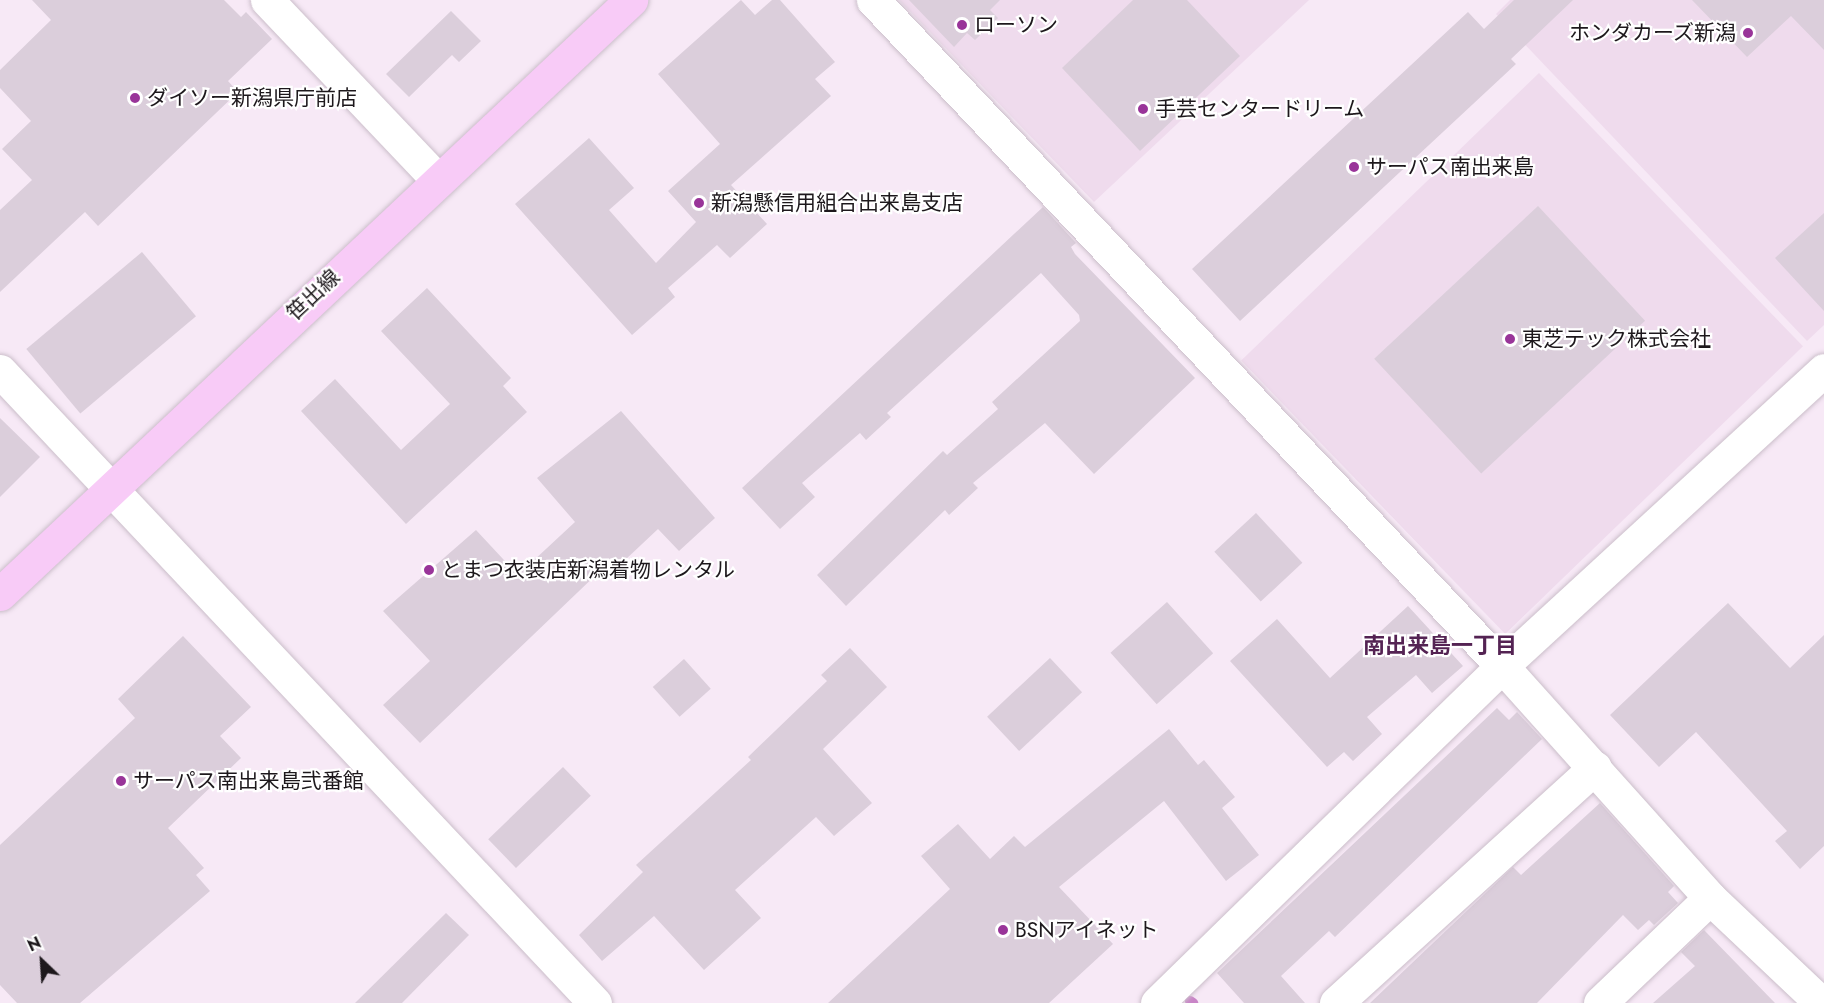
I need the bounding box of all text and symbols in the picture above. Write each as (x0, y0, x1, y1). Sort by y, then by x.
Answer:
place label: ローソン (974, 12, 1058, 38)
marker: ローソン (955, 18, 969, 32)
place label: ホンダカーズ新潟 (1568, 20, 1736, 46)
marker: ホンダカーズ新潟 (1741, 26, 1755, 40)
place label: ダイソー新潟県庁前店 (147, 85, 357, 111)
marker: ダイソー新潟県庁前店 (128, 91, 142, 105)
place label: 手芸センタードリーム (1155, 96, 1365, 122)
marker: 手芸センタードリーム (1136, 102, 1150, 116)
place label: サーパス南出来島 (1366, 154, 1534, 180)
marker: サーパス南出来島 (1347, 160, 1361, 174)
place label: 新潟懸信用組合出来島支店 (711, 190, 963, 216)
marker: 新潟懸信用組合出来島支店 (692, 196, 706, 210)
street label: 笹出線 (281, 264, 345, 326)
place label: 東芝テック株式会社 (1522, 326, 1711, 352)
marker: 東芝テック株式会社 (1503, 332, 1517, 346)
place label: とまつ衣装店新潟着物レンタル (441, 557, 735, 583)
marker: とまつ衣装店新潟着物レンタル (422, 563, 436, 577)
district label: 南出来島一丁目 (1363, 633, 1517, 659)
place label: サーパス南出来島弐番館 (133, 768, 364, 794)
marker: サーパス南出来島弐番館 (114, 774, 128, 788)
place label: BSNアイネット (1015, 917, 1160, 943)
marker: BSNアイネット (996, 923, 1010, 937)
north arrow (12, 931, 72, 991)
text: N (24, 931, 45, 957)

